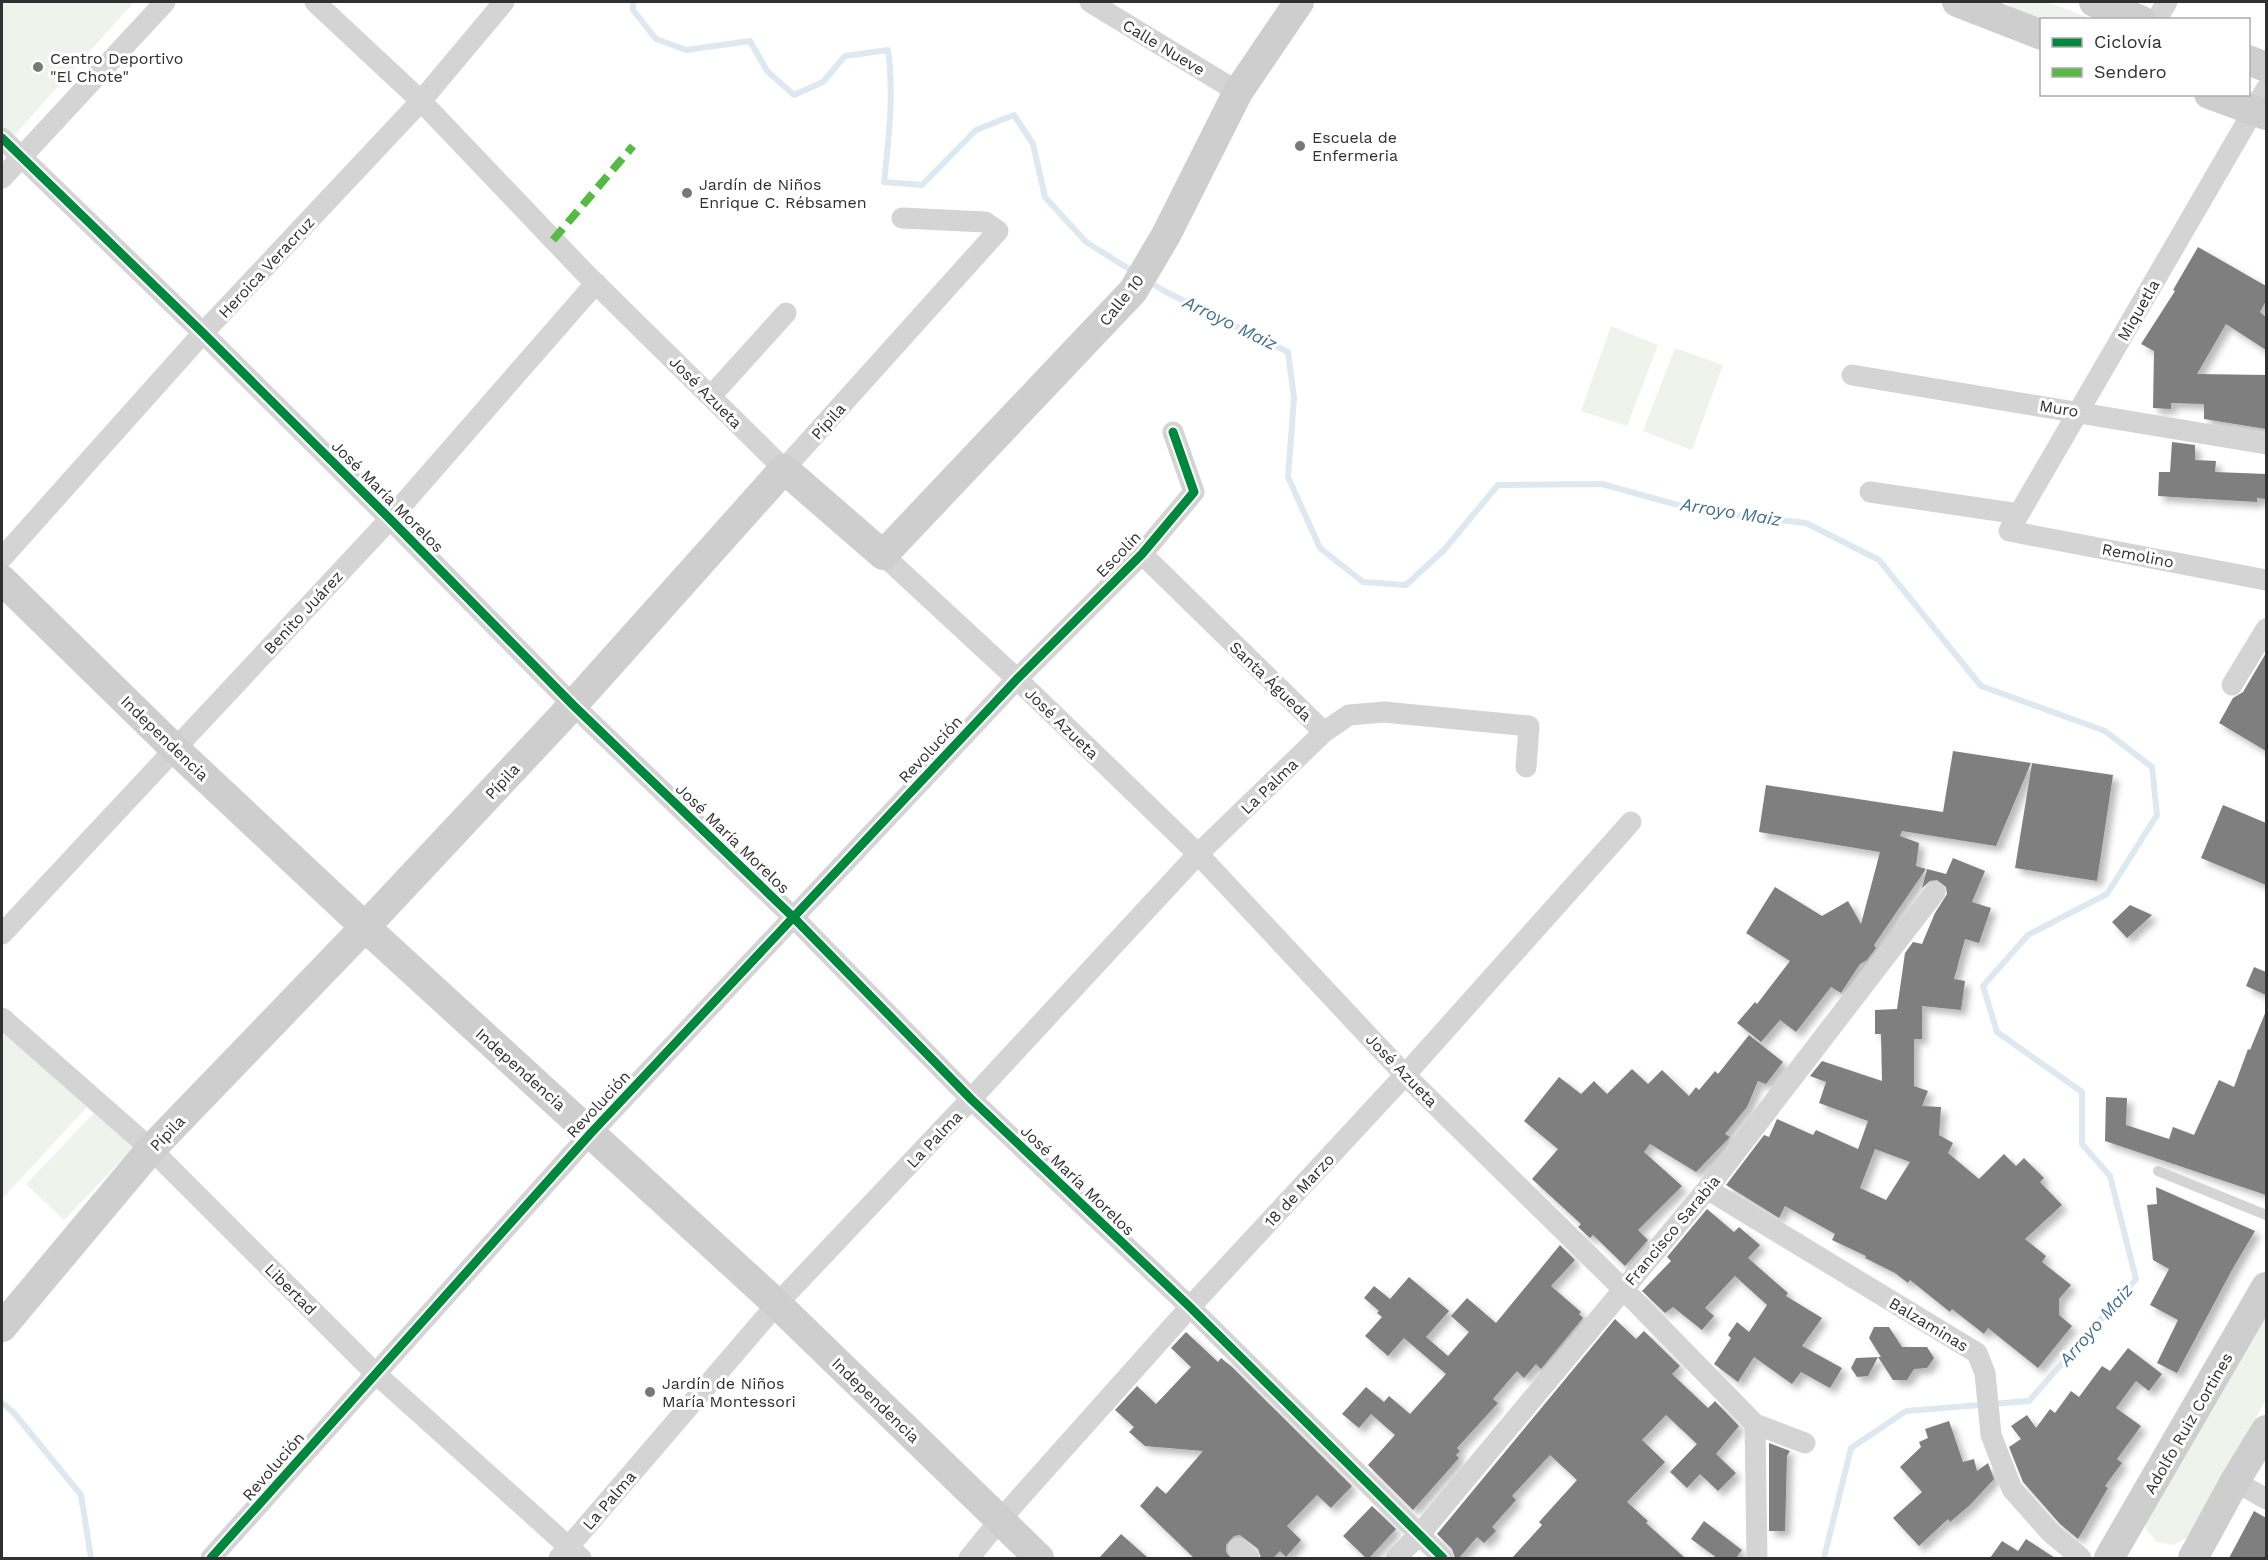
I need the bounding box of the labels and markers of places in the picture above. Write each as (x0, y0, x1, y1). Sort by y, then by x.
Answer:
place label: Centro Deportivo "El Chote" (50, 49, 183, 86)
marker: Centro Deportivo "El Chote" (31, 60, 45, 74)
place label: Escuela de Enfermeria (1312, 128, 1398, 165)
marker: Escuela de Enfermeria (1293, 139, 1307, 153)
place label: Jardín de Niños Enrique C. Rébsamen (699, 175, 867, 212)
marker: Jardín de Niños Enrique C. Rébsamen (680, 186, 694, 200)
place label: Jardín de Niños María Montessori (662, 1374, 796, 1411)
marker: Jardín de Niños María Montessori (643, 1385, 657, 1399)

